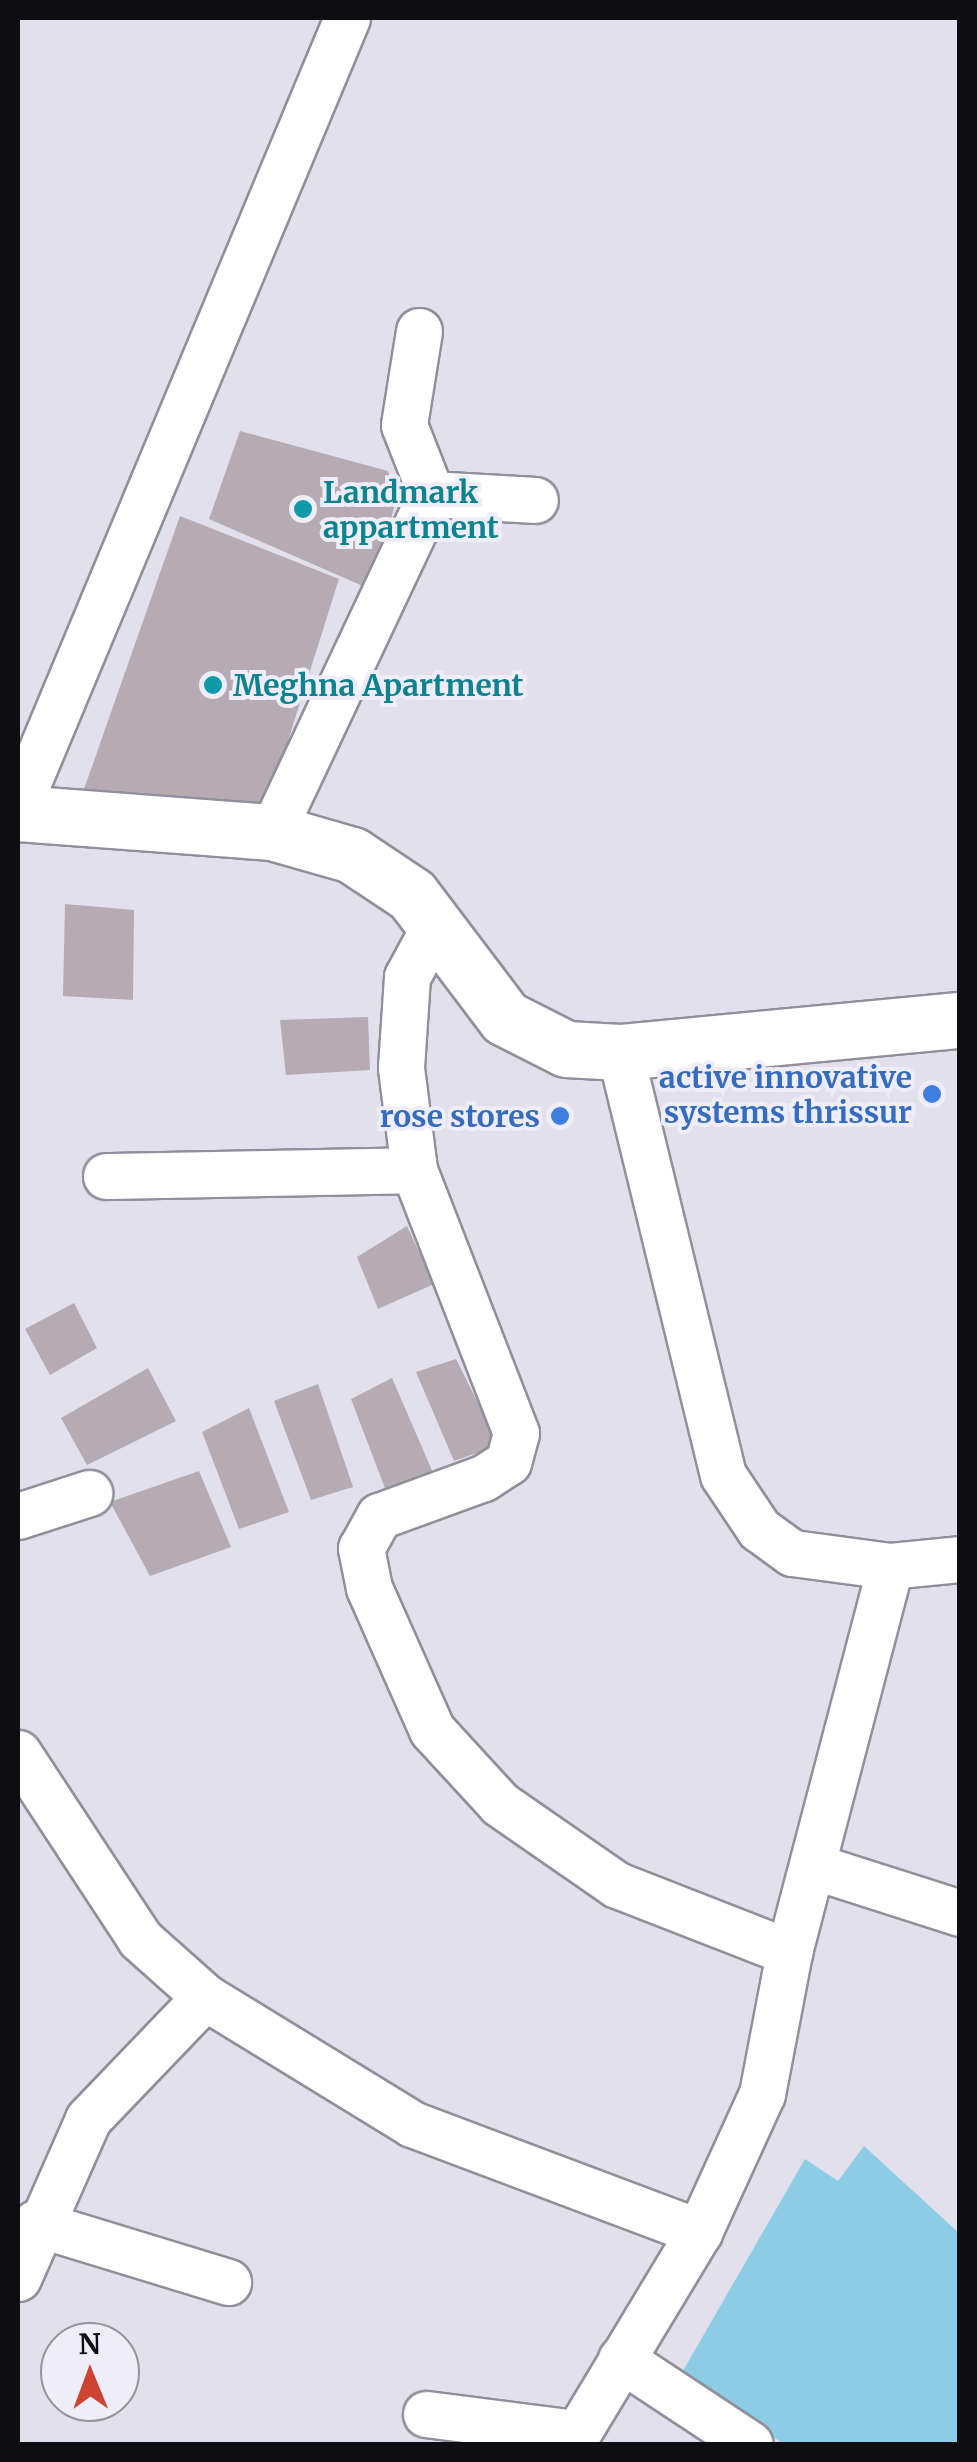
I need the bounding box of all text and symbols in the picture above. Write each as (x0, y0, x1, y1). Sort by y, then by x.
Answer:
place label: Landmark appartment (323, 474, 499, 544)
marker: Landmark appartment (292, 498, 314, 520)
place label: Meghna Apartment (233, 667, 524, 703)
marker: Meghna Apartment (202, 674, 224, 696)
place label: active innovative systems thrissur (659, 1059, 912, 1130)
marker: active innovative systems thrissur (921, 1083, 943, 1105)
place label: rose stores (380, 1098, 540, 1134)
marker: rose stores (549, 1105, 571, 1127)
north arrow (40, 2322, 140, 2422)
text: N (78, 2326, 101, 2362)

